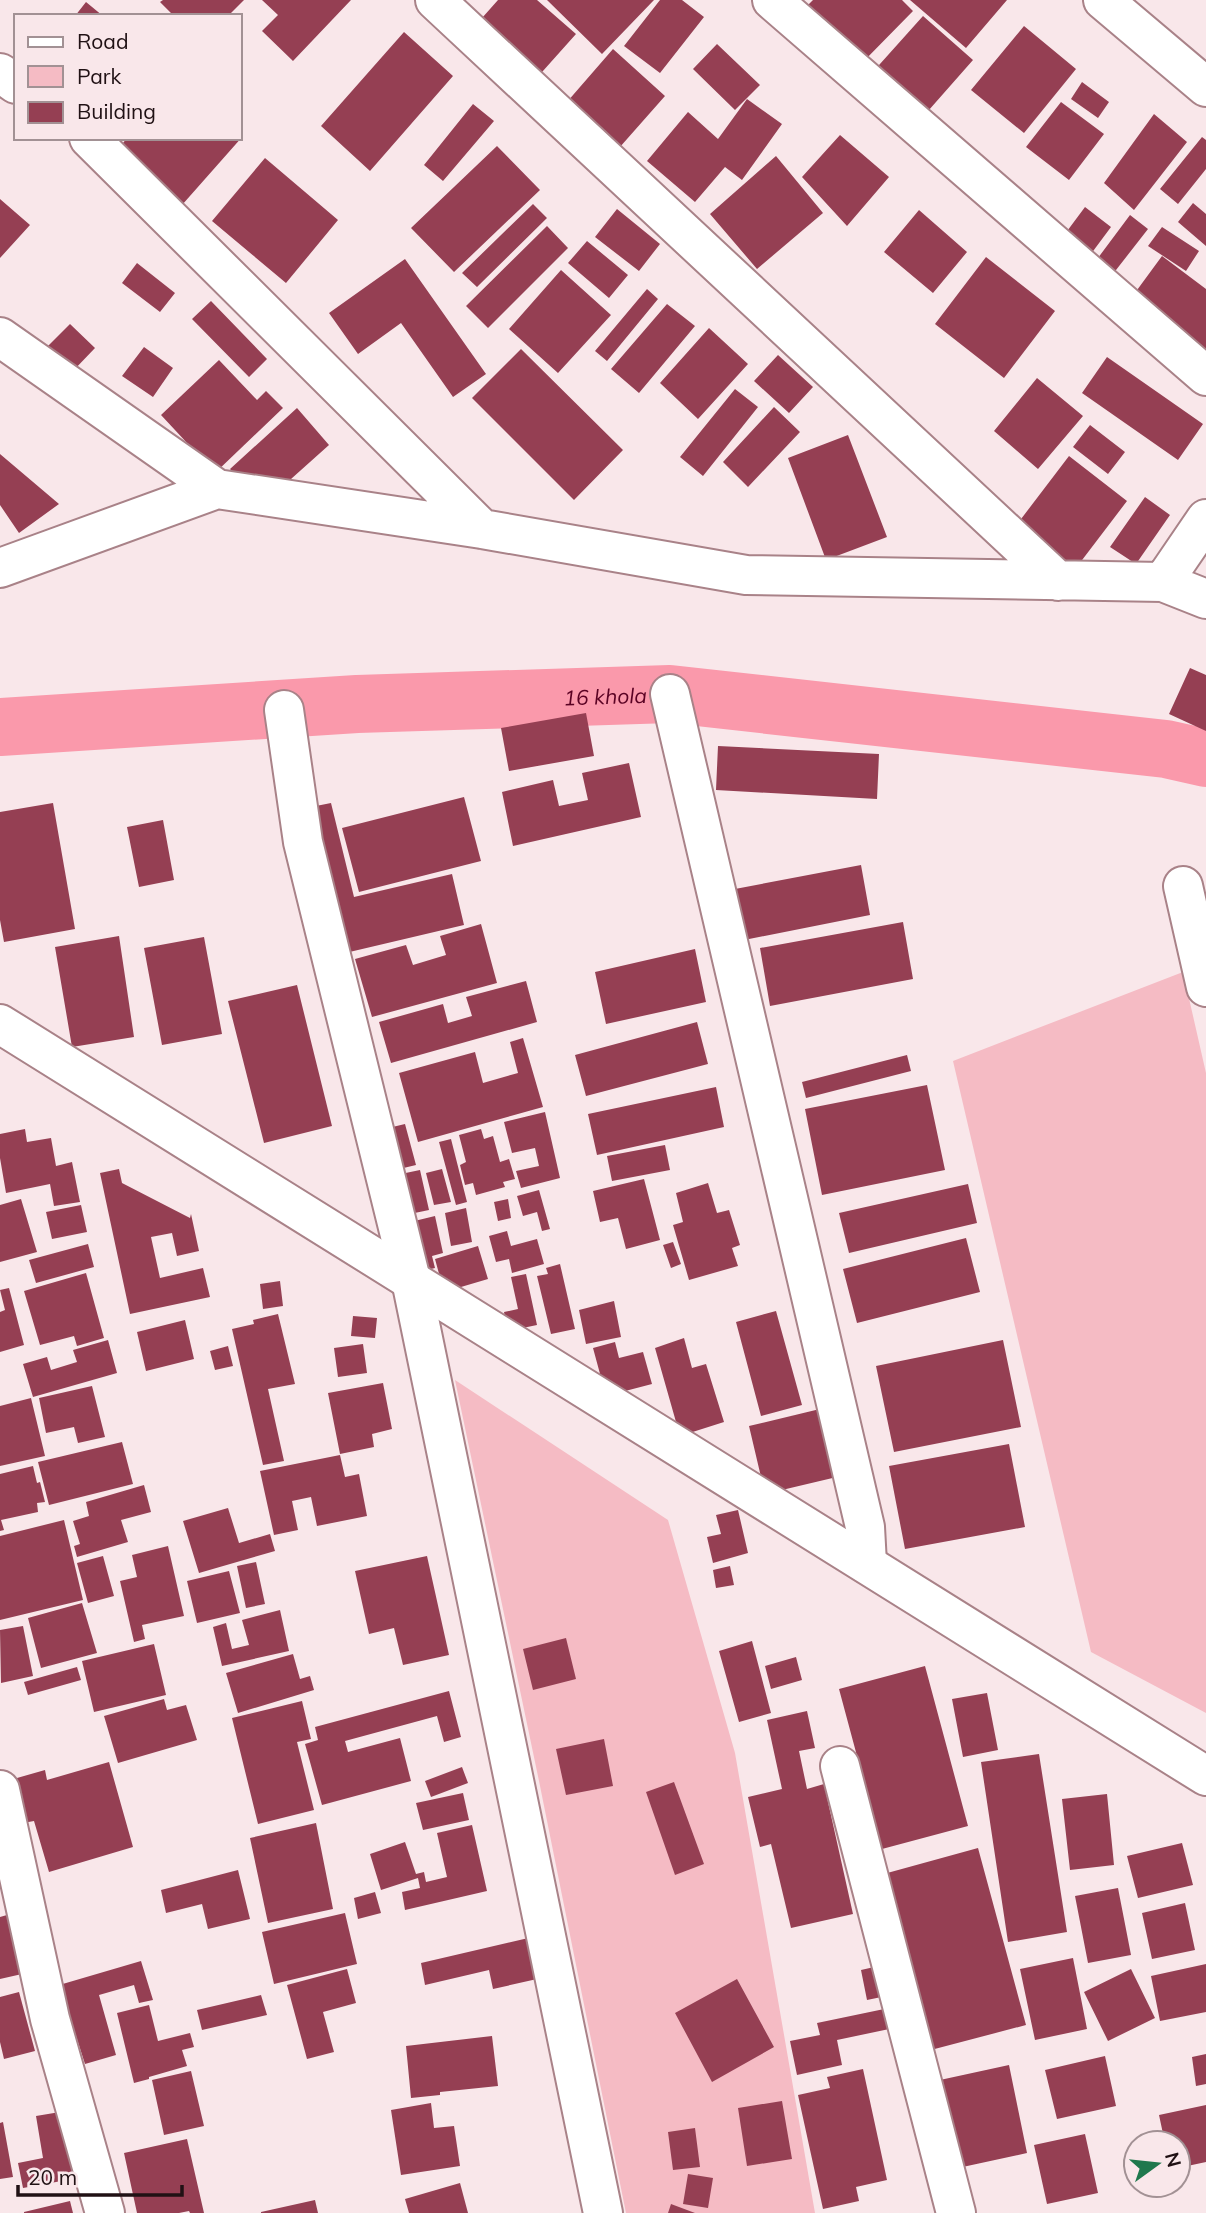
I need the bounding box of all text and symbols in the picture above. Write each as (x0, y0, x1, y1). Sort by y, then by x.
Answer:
legend (14, 14, 242, 140)
text: Road (77, 28, 128, 54)
text: Park (77, 63, 121, 89)
text: Building (77, 98, 156, 124)
water label: 16 khola (563, 682, 647, 710)
north arrow (1122, 2129, 1192, 2199)
text: N (1160, 2150, 1187, 2170)
scale bar (18, 2154, 182, 2198)
text: 20 m (28, 2164, 77, 2190)

